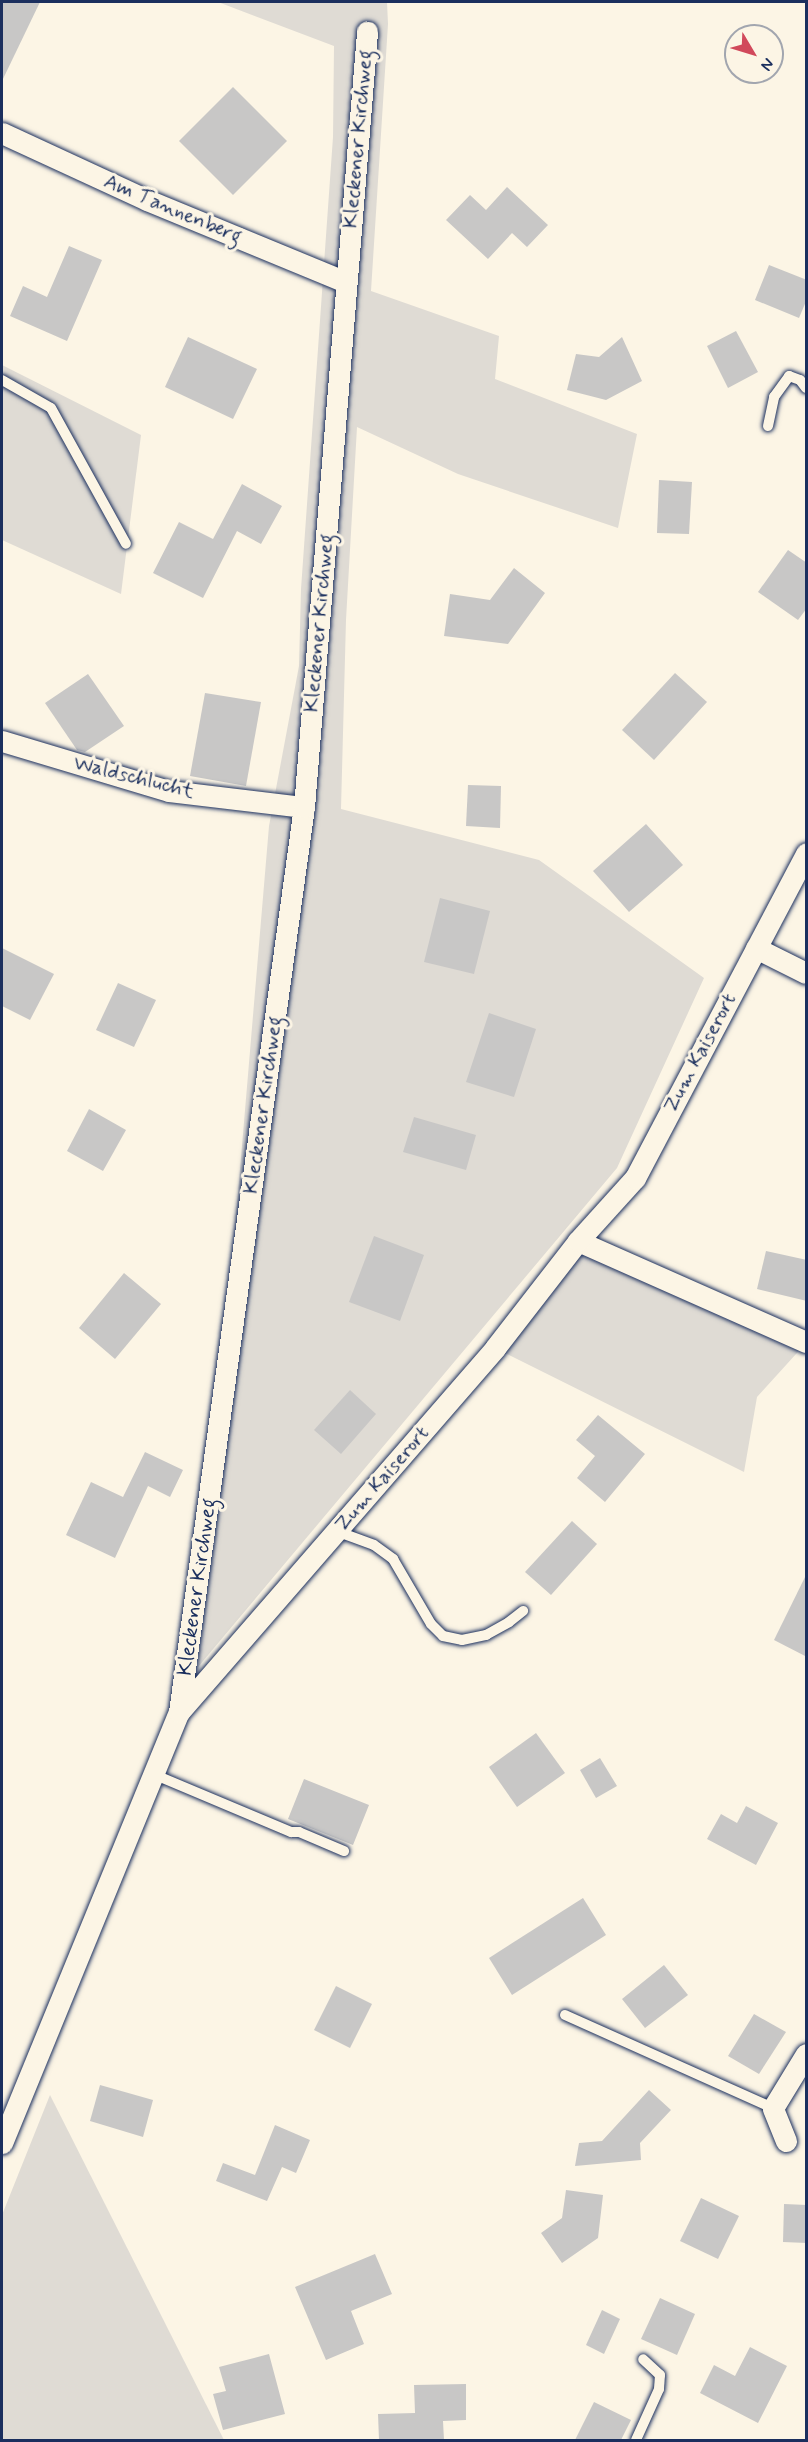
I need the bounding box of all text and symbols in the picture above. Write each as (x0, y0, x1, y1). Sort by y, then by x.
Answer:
north arrow (724, 24, 784, 84)
street label: Kleckener Kirchweg (338, 49, 378, 229)
text: N (755, 53, 779, 75)
street label: Am Tannenberg (102, 170, 244, 248)
street label: Kleckener Kirchweg (299, 533, 339, 713)
street label: Waldschlucht (71, 750, 197, 804)
street label: Zum Kaiserort (657, 988, 743, 1118)
street label: Kleckener Kirchweg (238, 1014, 288, 1196)
street label: Zum Kaiserort (328, 1420, 436, 1538)
street label: Kleckener Kirchweg (172, 1496, 222, 1678)

